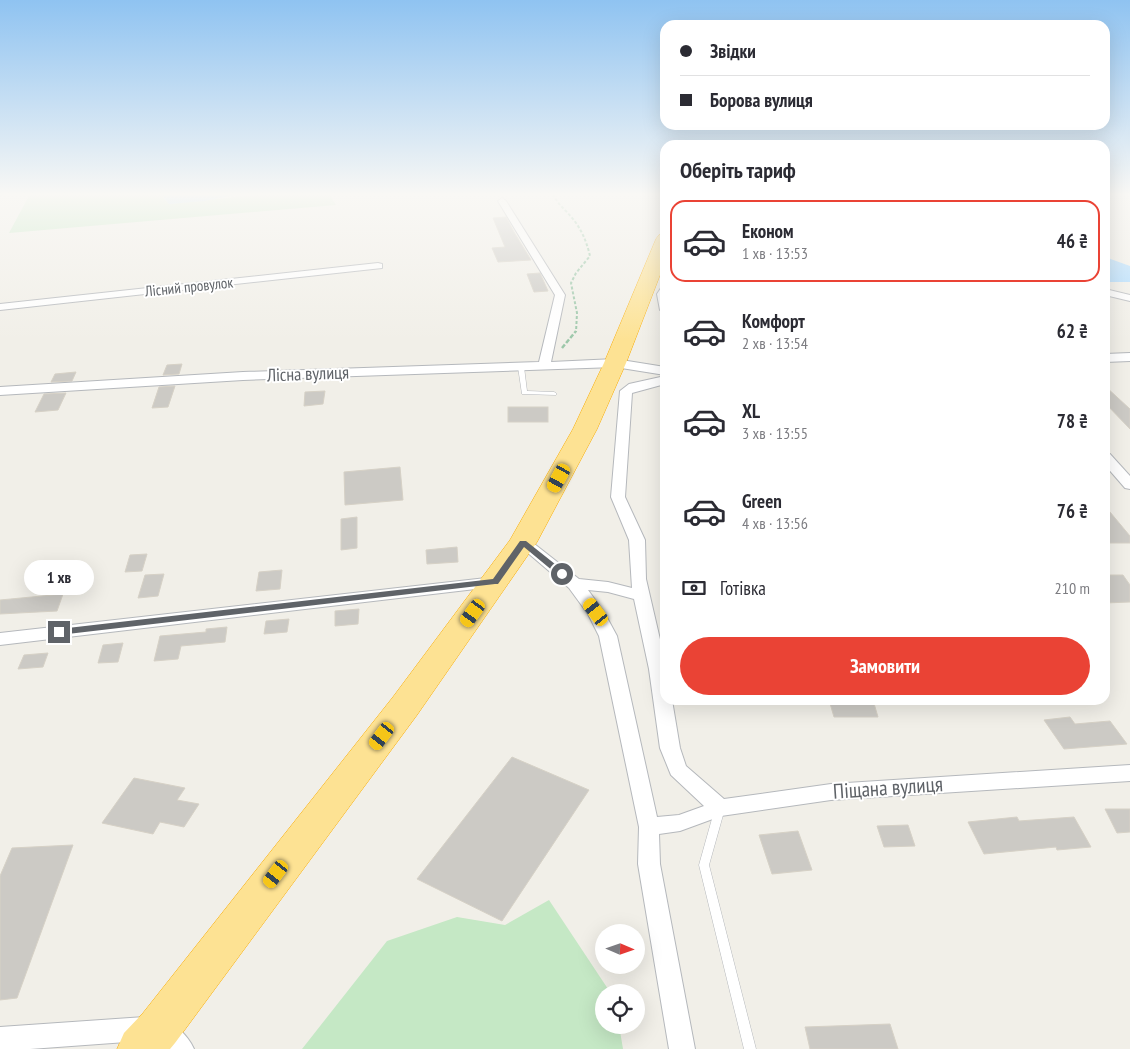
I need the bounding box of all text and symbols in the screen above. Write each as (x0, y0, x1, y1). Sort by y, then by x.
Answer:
text: Звідки (710, 39, 756, 63)
text: Борова вулиця (710, 88, 813, 112)
text: Оберіть тариф (680, 156, 796, 184)
icon: car (682, 219, 727, 264)
text: Економ (742, 219, 794, 243)
text: 46 ₴ (1057, 229, 1088, 253)
text: 1 хв · 13:53 (742, 243, 808, 263)
street label: Лісний провулок (143, 272, 234, 301)
icon: car (682, 309, 727, 354)
text: Комфорт (742, 309, 805, 333)
text: 62 ₴ (1057, 319, 1088, 343)
text: 2 хв · 13:54 (742, 333, 808, 353)
street label: Лісна вулиця (266, 361, 349, 386)
icon: car (682, 399, 727, 444)
text: XL (742, 399, 760, 423)
text: 78 ₴ (1057, 409, 1088, 433)
text: 3 хв · 13:55 (742, 423, 808, 443)
car (545, 461, 572, 495)
icon: car (682, 489, 727, 534)
text: Green (742, 489, 782, 513)
text: 76 ₴ (1057, 499, 1088, 523)
text: 4 хв · 13:56 (742, 513, 808, 533)
callout: 1 хв (24, 560, 94, 594)
route start (551, 563, 573, 585)
text: 1 хв (47, 567, 71, 587)
icon: cash (680, 574, 708, 602)
text: Готівка (720, 576, 766, 600)
text: 210 m (1055, 578, 1090, 598)
car (458, 596, 487, 630)
car (580, 596, 611, 628)
route end (48, 621, 70, 643)
button: Замовити (680, 637, 1090, 695)
car (366, 720, 397, 752)
street label: Піщана вулиця (832, 770, 944, 805)
car (260, 858, 291, 890)
north arrow (595, 924, 645, 974)
map controls (595, 924, 645, 1034)
button: locate (595, 984, 645, 1034)

